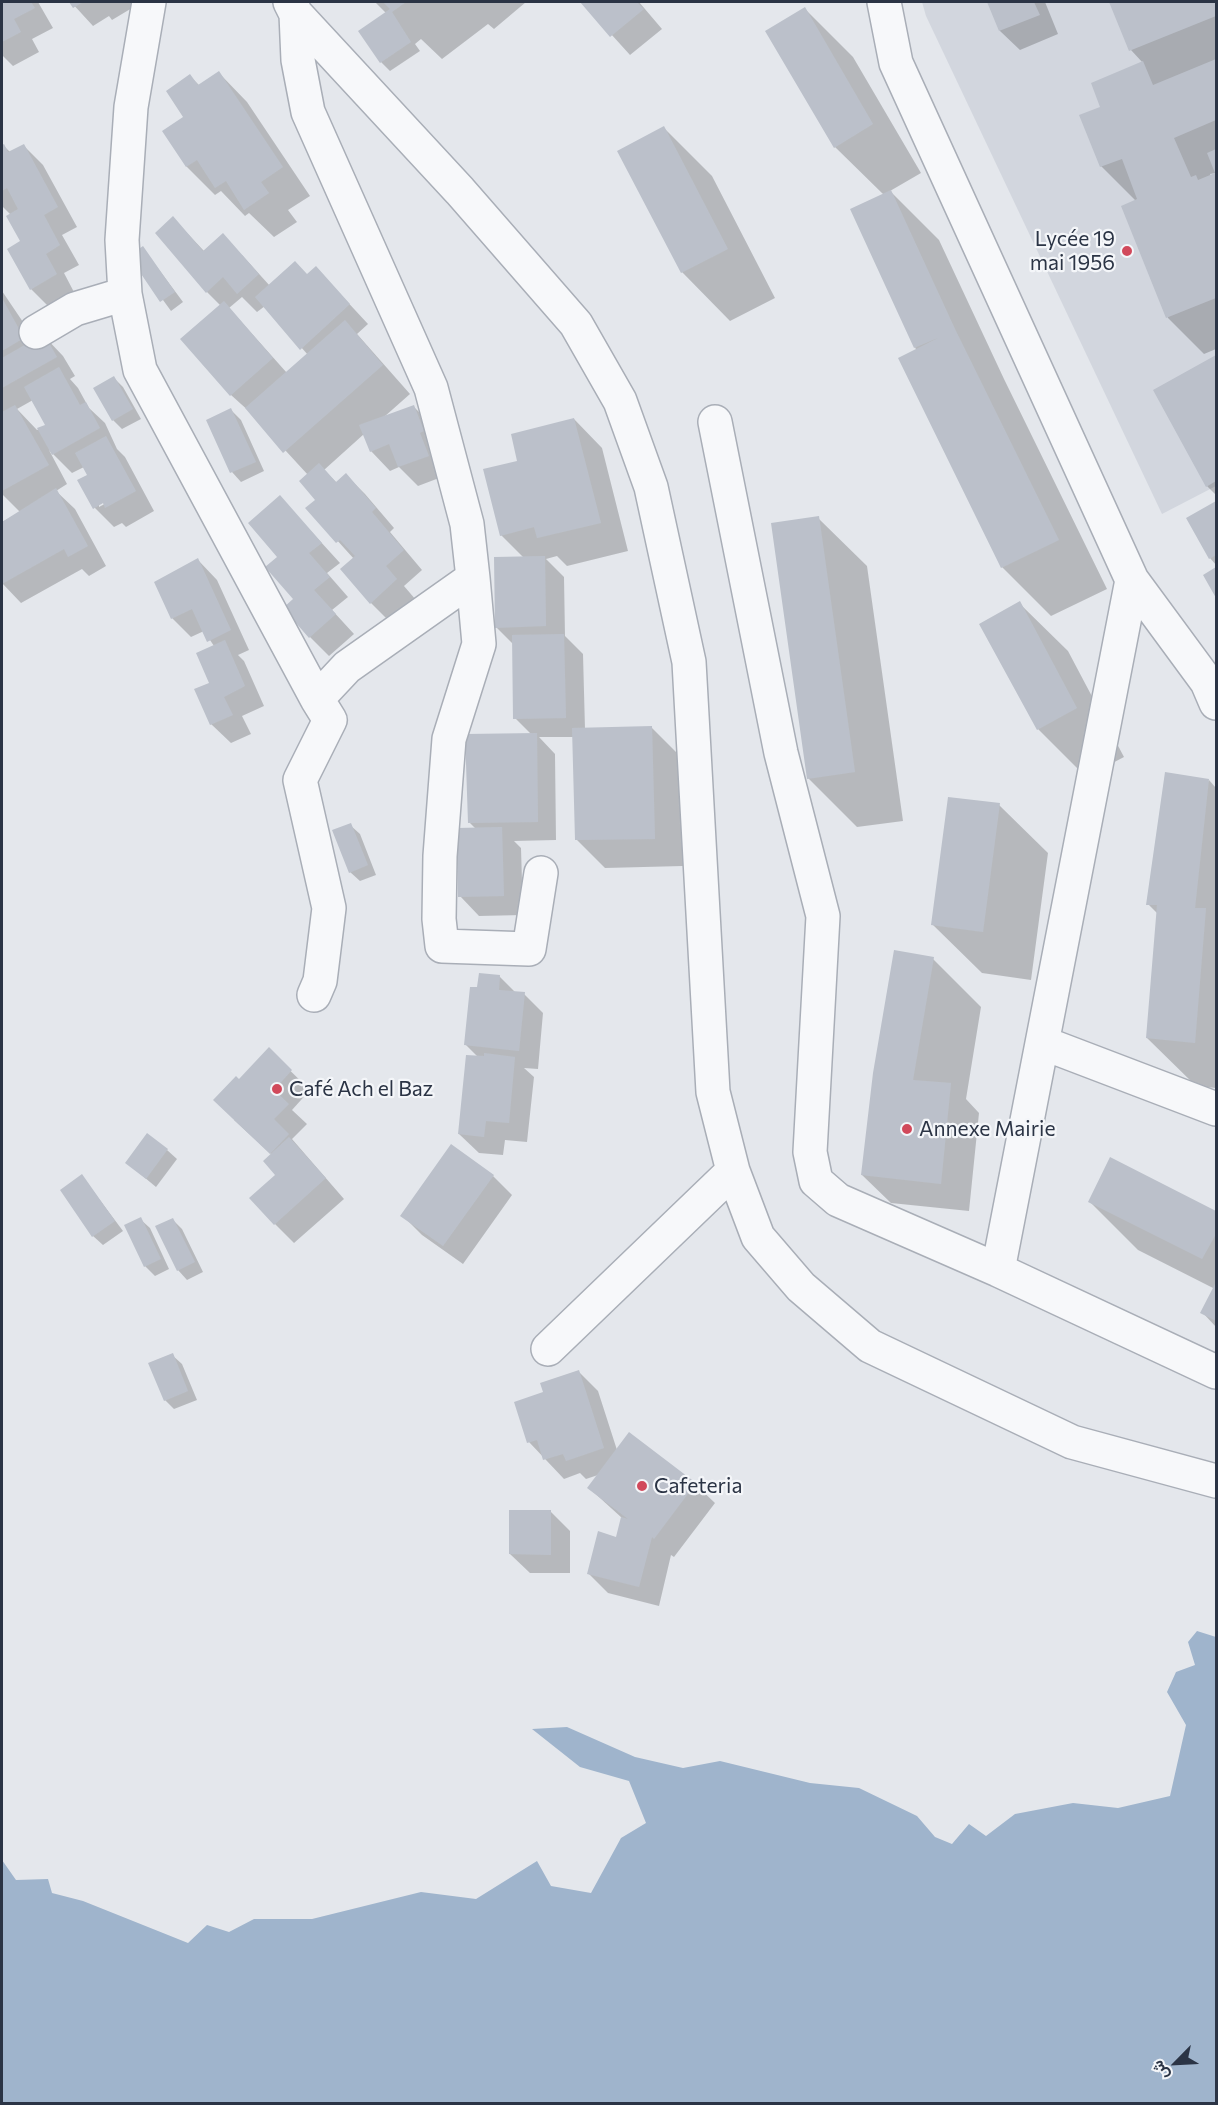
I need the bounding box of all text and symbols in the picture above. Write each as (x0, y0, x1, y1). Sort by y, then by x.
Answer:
place label: Lycée 19 mai 1956 (1030, 226, 1115, 276)
marker: Lycée 19 mai 1956 (1120, 244, 1134, 258)
place label: Café Ach el Baz (289, 1076, 433, 1102)
marker: Café Ach el Baz (270, 1082, 284, 1096)
place label: Annexe Mairie (919, 1116, 1056, 1142)
marker: Annexe Mairie (900, 1122, 914, 1136)
place label: Cafeteria (654, 1473, 742, 1499)
marker: Cafeteria (635, 1479, 649, 1493)
north arrow (1146, 2033, 1206, 2093)
text: ش (1147, 2058, 1172, 2083)

